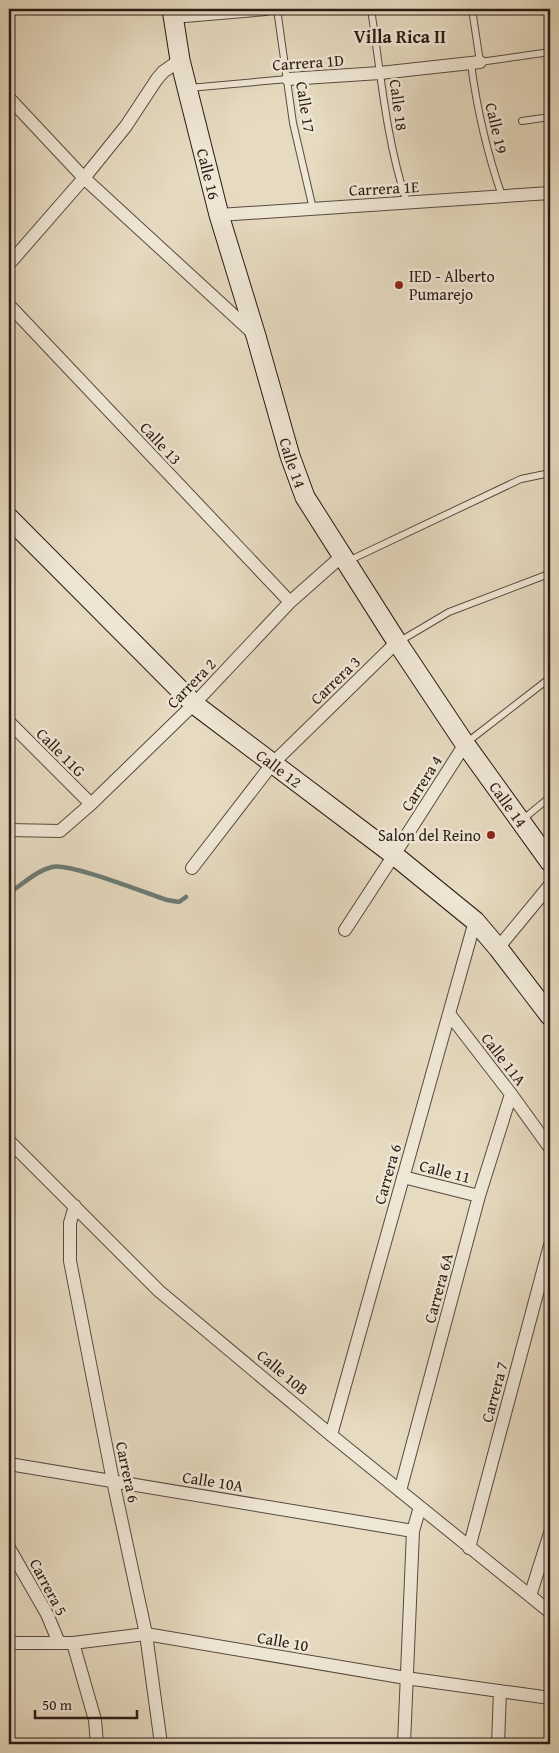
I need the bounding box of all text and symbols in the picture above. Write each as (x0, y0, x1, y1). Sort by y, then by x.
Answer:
district label: Villa Rica II (354, 23, 446, 50)
street label: Carrera 1D (271, 48, 345, 76)
street label: Calle 18 (384, 78, 415, 133)
street label: Calle 17 (290, 80, 322, 135)
street label: Calle 19 (479, 100, 515, 156)
street label: Calle 16 (191, 146, 227, 202)
street label: Carrera 1E (348, 174, 420, 202)
place label: IED - Alberto Pumarejo (409, 264, 495, 306)
marker: IED - Alberto Pumarejo (393, 279, 405, 291)
street label: Calle 13 (135, 416, 187, 470)
street label: Calle 14 (273, 435, 313, 492)
street label: Carrera 3 (304, 650, 366, 710)
street label: Carrera 2 (161, 652, 221, 714)
street label: Calle 11G (31, 722, 91, 782)
street label: Calle 12 (251, 743, 307, 793)
street label: Carrera 4 (394, 750, 448, 816)
street label: Calle 14 (484, 776, 533, 833)
place label: Salon del Reino (378, 823, 481, 847)
marker: Salon del Reino (485, 829, 497, 841)
street label: Calle 11A (476, 1027, 533, 1091)
street label: Carrera 6 (367, 1141, 407, 1207)
street label: Calle 11 (417, 1153, 473, 1189)
street label: Carrera 6A (417, 1250, 459, 1326)
street label: Calle 10B (252, 1343, 314, 1401)
street label: Carrera 7 (474, 1359, 514, 1425)
street label: Carrera 6 (110, 1439, 146, 1505)
street label: Calle 10A (181, 1464, 245, 1498)
street label: Carrera 5 (24, 1554, 74, 1620)
street label: Calle 10 (255, 1625, 311, 1657)
scale bar (35, 1688, 138, 1720)
text: 50 m (42, 1694, 73, 1715)

